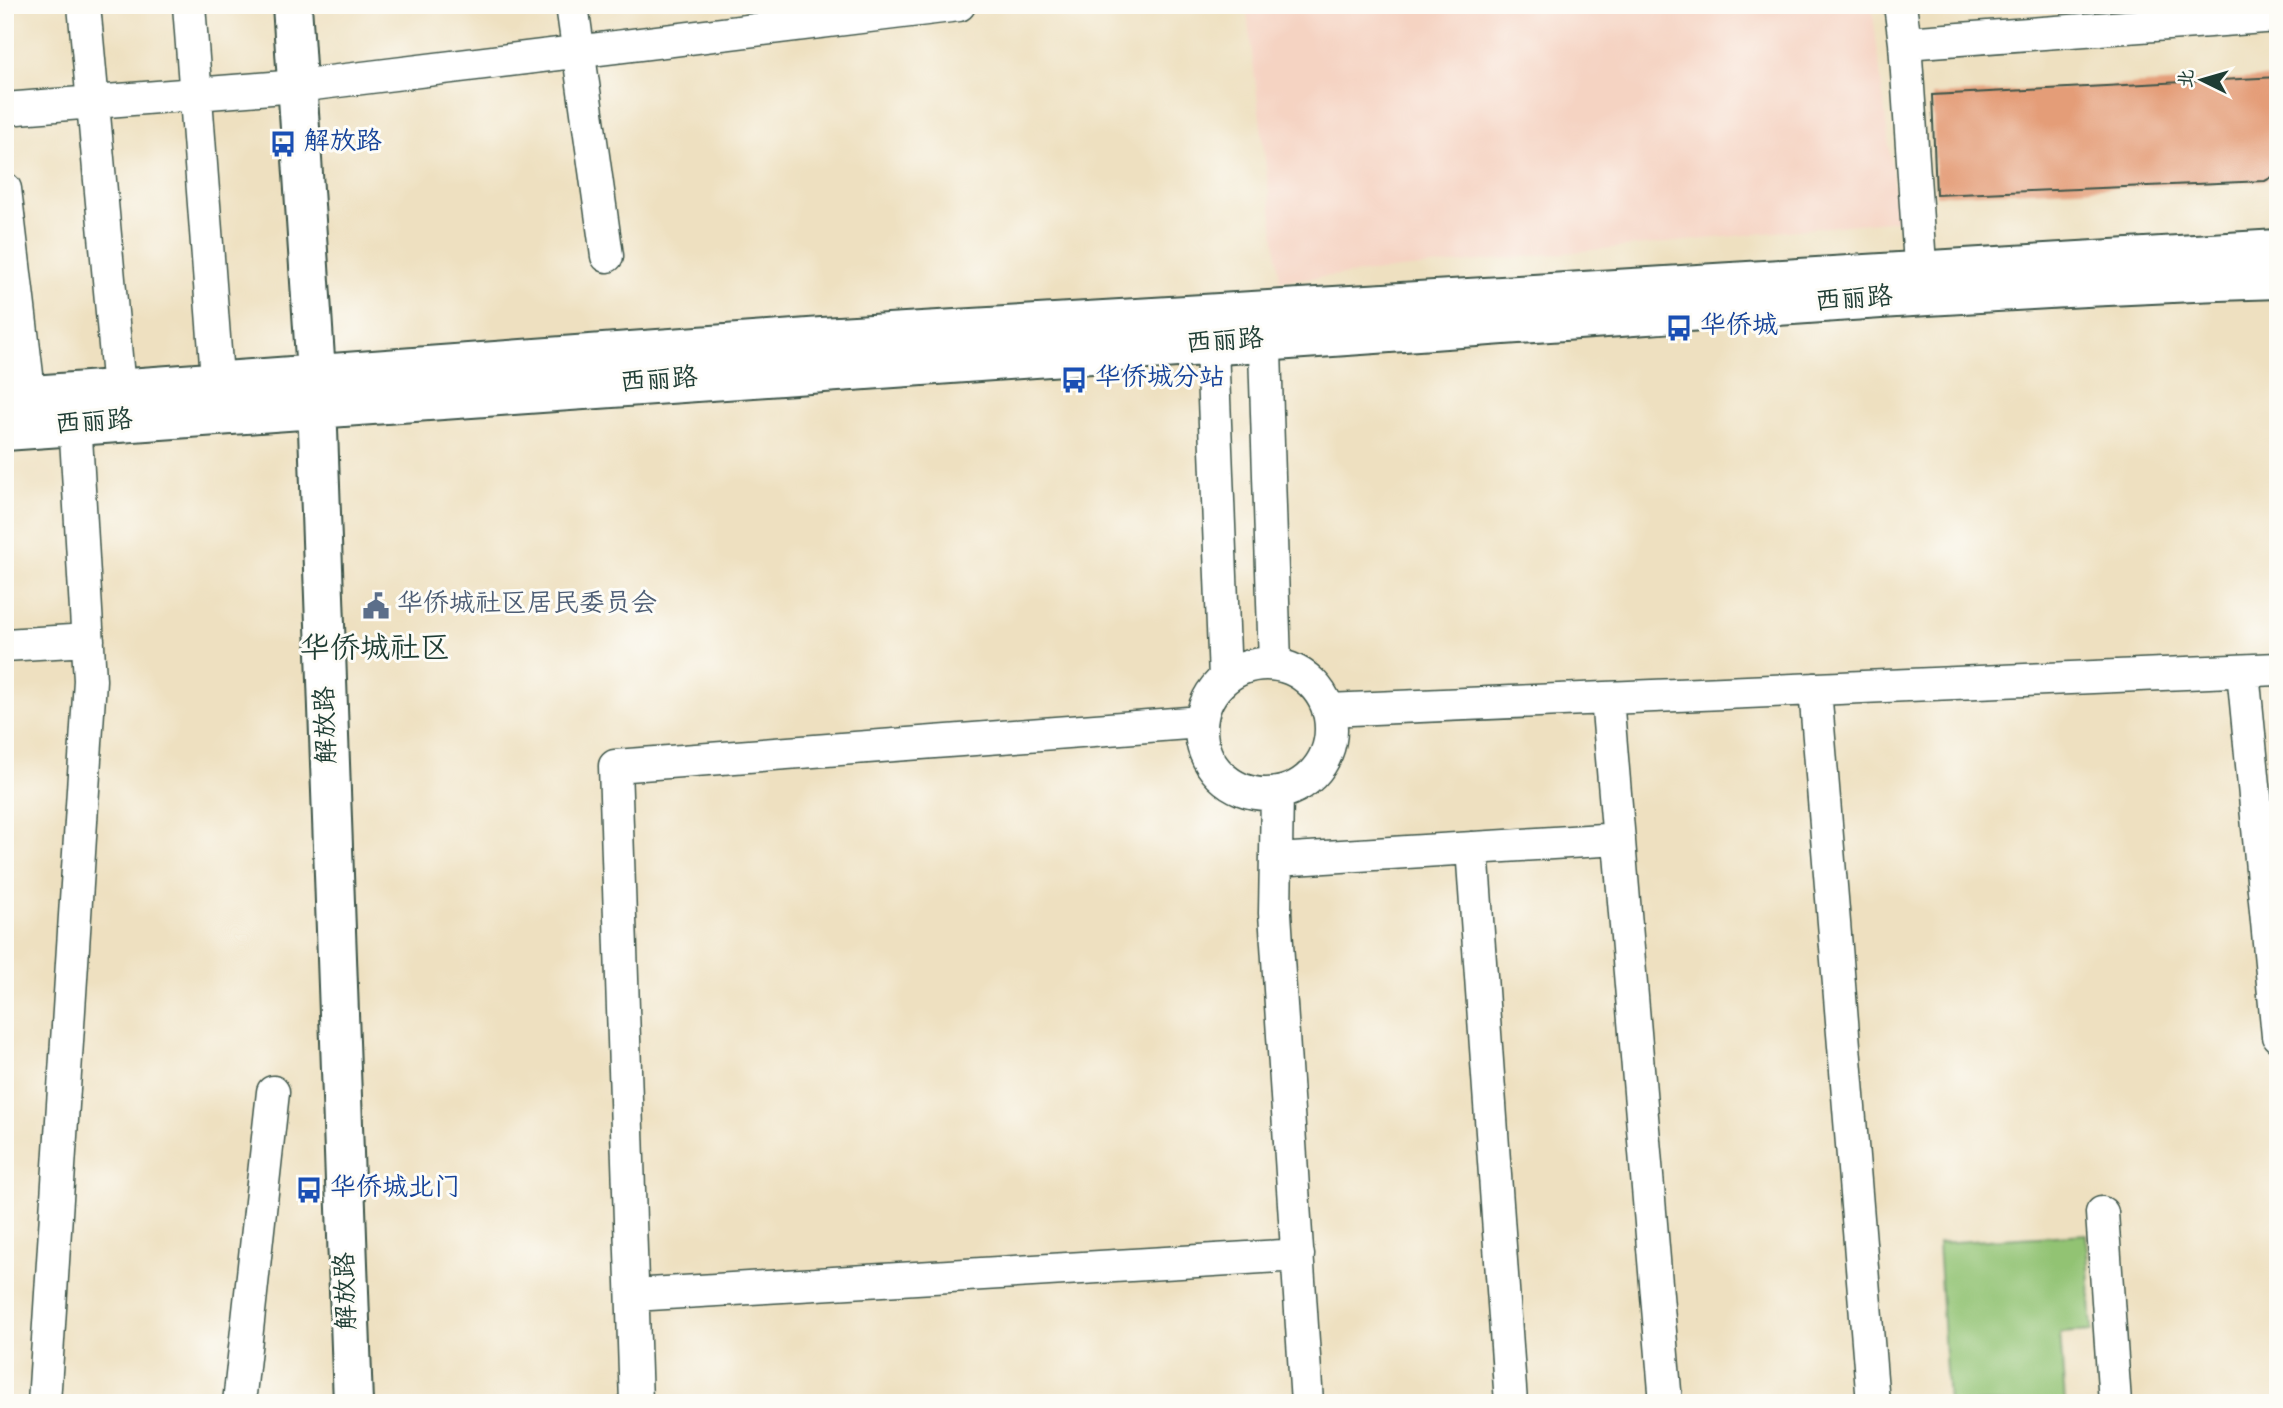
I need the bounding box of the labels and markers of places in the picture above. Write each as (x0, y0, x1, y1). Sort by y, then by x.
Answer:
place label: 解放路 (304, 127, 382, 160)
bus stop icon: 解放路 (268, 129, 298, 159)
place label: 华侨城 (1700, 311, 1778, 344)
bus stop icon: 华侨城 (1664, 313, 1694, 343)
place label: 华侨城分站 (1095, 363, 1225, 396)
bus stop icon: 华侨城分站 (1059, 365, 1089, 395)
place label: 华侨城社区居民委员会 (397, 589, 657, 622)
public building icon: 华侨城社区居民委员会 (361, 591, 391, 621)
place label: 华侨城北门 (330, 1173, 460, 1206)
bus stop icon: 华侨城北门 (294, 1175, 324, 1205)

